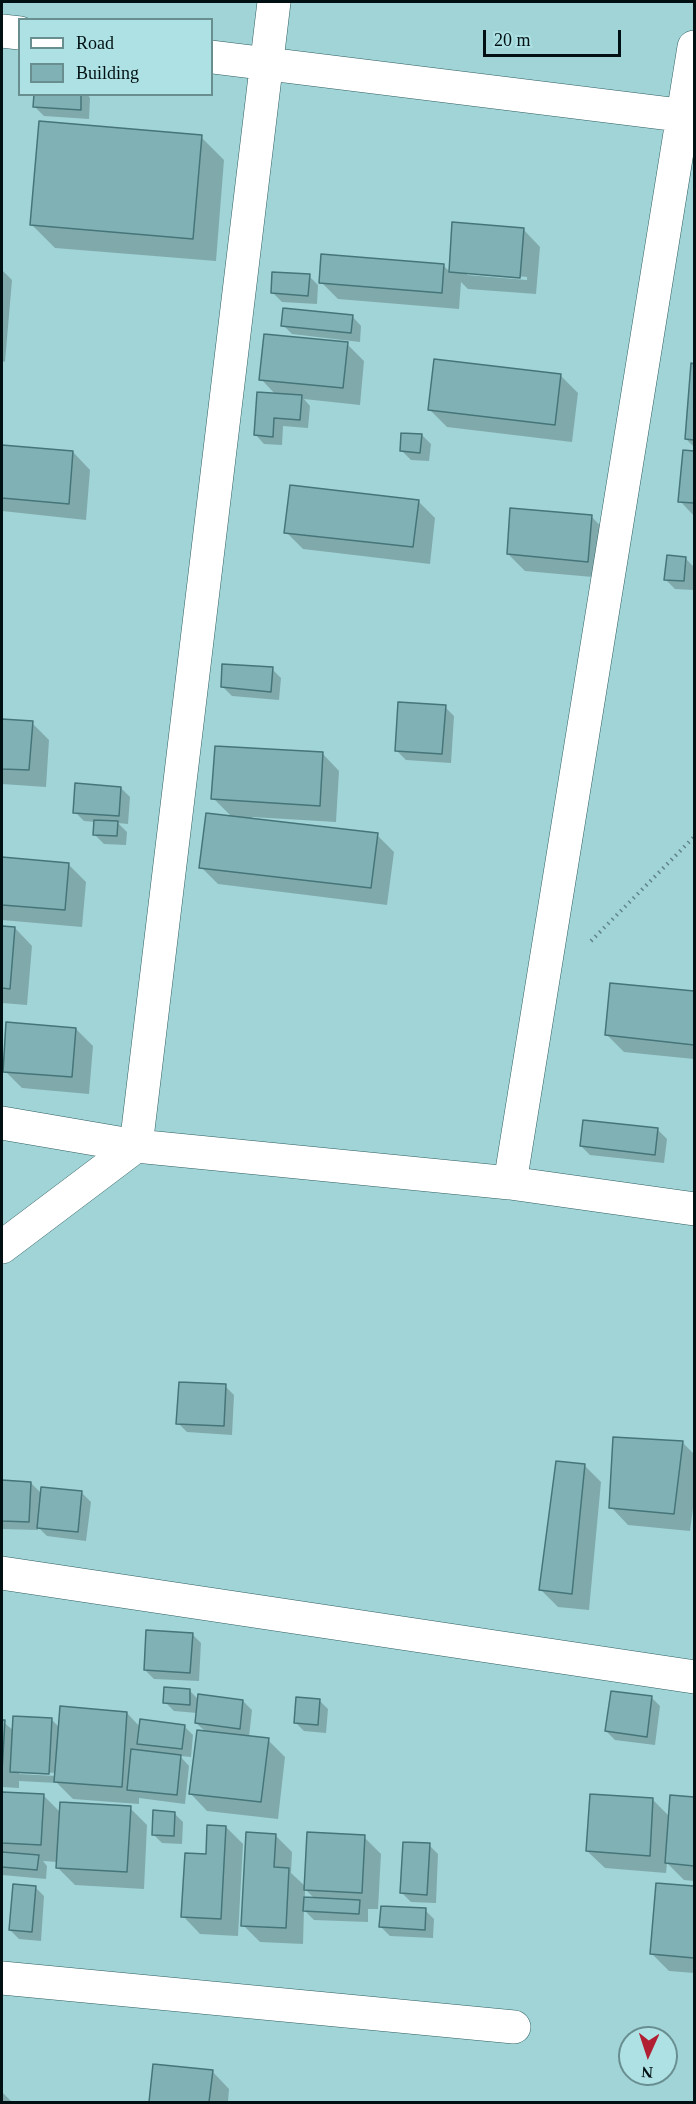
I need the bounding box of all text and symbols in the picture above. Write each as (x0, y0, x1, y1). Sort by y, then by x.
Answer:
legend (18, 18, 213, 96)
scale bar (486, 18, 624, 56)
text: 20 m (494, 30, 531, 50)
text: Road (76, 33, 114, 53)
text: Building (76, 63, 139, 83)
north arrow (618, 2026, 678, 2086)
text: N (641, 2064, 653, 2081)

